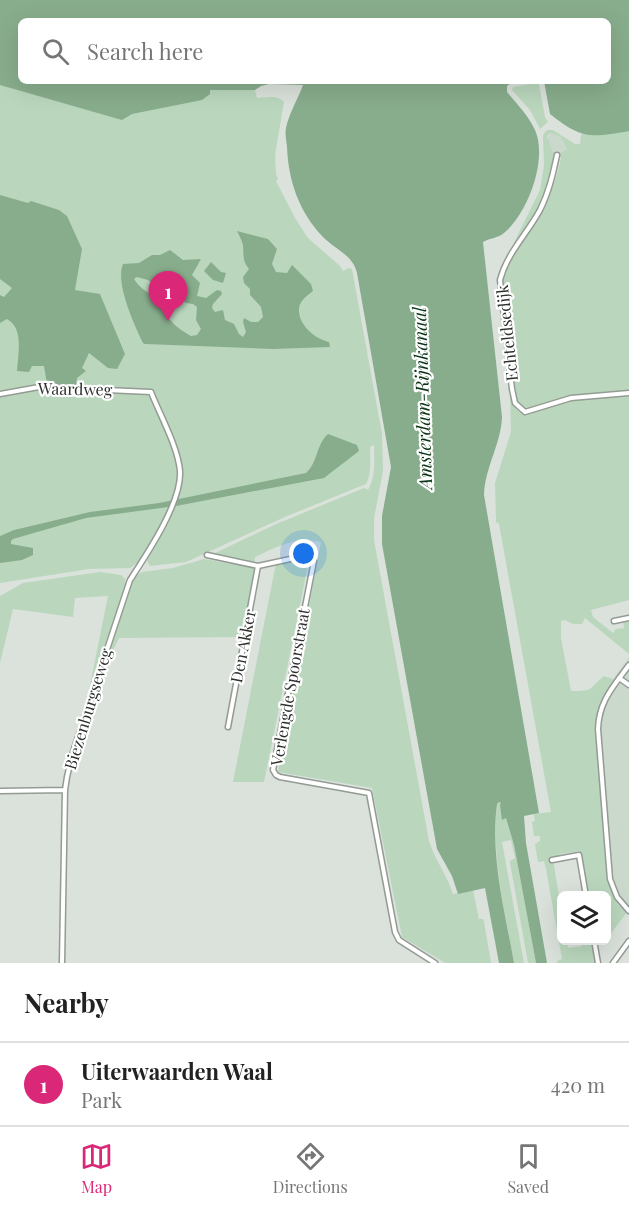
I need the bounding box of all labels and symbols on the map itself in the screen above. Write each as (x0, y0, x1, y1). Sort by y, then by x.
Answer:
pin: 1 (148, 272, 188, 321)
street label: Echteldsedijk (491, 284, 522, 382)
water label: Amsterdam-Rijnkanaal (407, 305, 437, 492)
street label: Waardweg (37, 377, 113, 400)
your location (289, 539, 318, 568)
street label: Verlengde Spoorstraat (265, 606, 314, 768)
street label: Den Akker (225, 607, 260, 685)
street label: Biezenburgseweg (59, 645, 116, 772)

